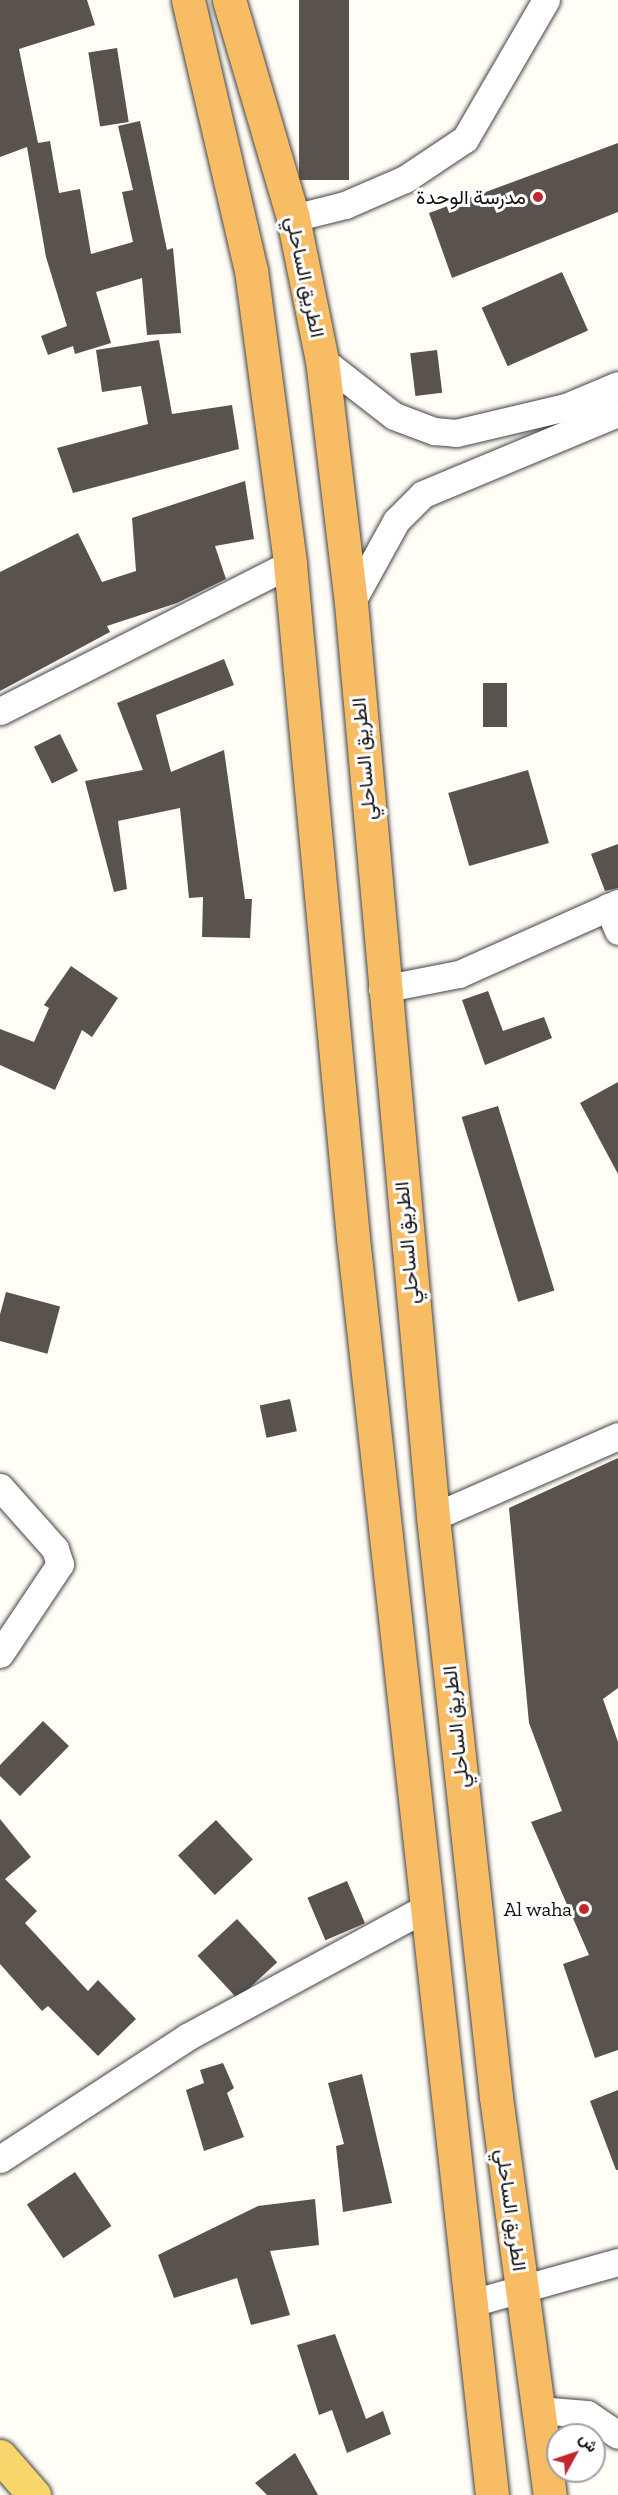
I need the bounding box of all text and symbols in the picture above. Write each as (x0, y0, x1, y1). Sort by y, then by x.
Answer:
place label: مدرسة الوحدة (416, 185, 526, 209)
marker: مدرسة الوحدة (531, 190, 545, 204)
street label: الطريق الساحلي (280, 214, 330, 340)
street label: الطريق الساحلي (347, 697, 381, 821)
street label: الطريق الساحلي (390, 1181, 424, 1305)
street label: الطريق الساحلي (438, 1665, 474, 1789)
place label: Al waha (503, 1897, 572, 1921)
marker: Al waha (577, 1902, 591, 1916)
street label: الطريق الساحلي (491, 2147, 531, 2273)
north arrow (546, 2423, 606, 2483)
text: ش (575, 2429, 602, 2456)

